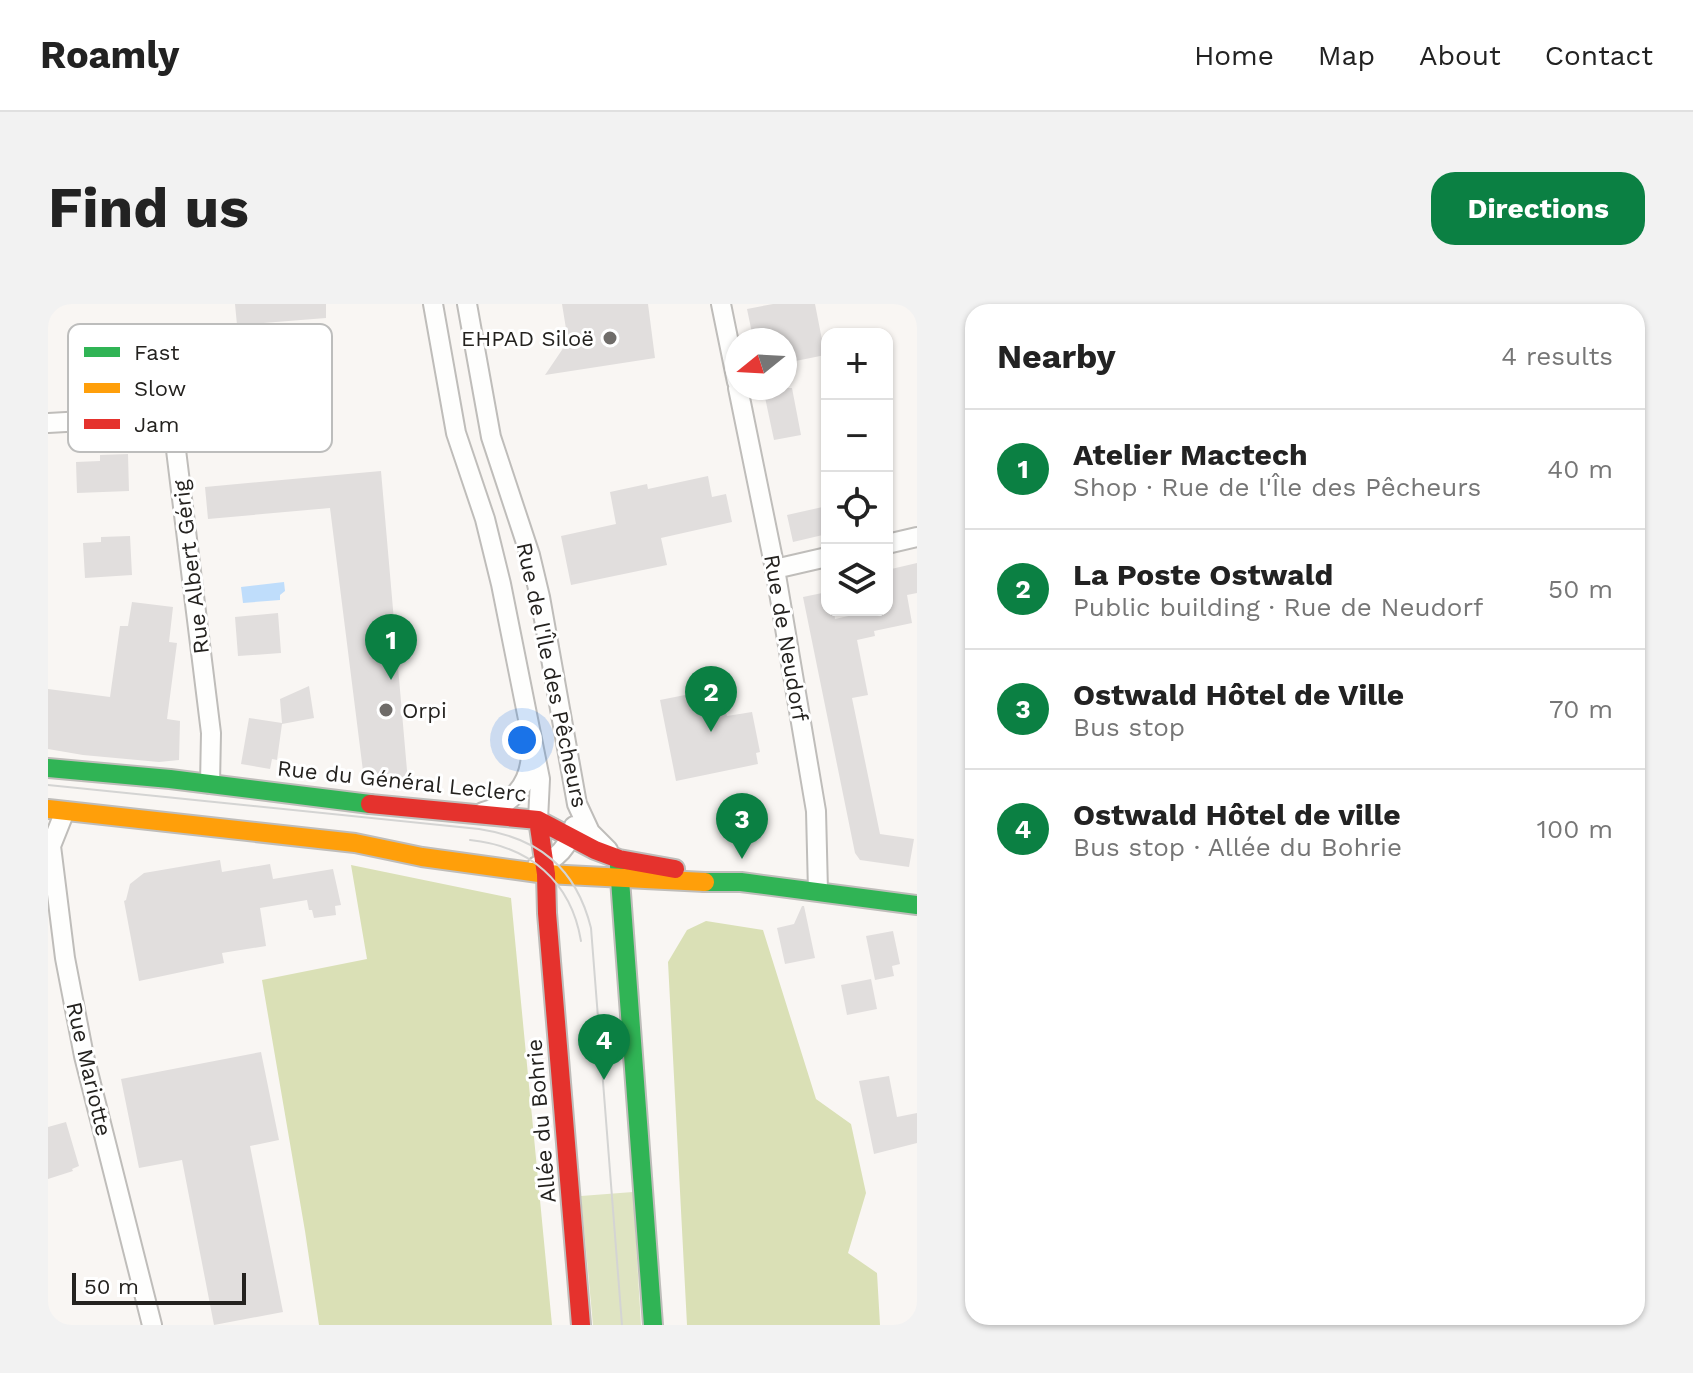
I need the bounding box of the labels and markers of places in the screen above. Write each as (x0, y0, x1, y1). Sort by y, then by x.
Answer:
place label: EHPAD Siloë (461, 326, 594, 351)
marker: EHPAD Siloë (601, 329, 619, 347)
pin: 1 (365, 614, 417, 680)
pin: 2 (685, 666, 737, 732)
place label: Orpi (402, 698, 447, 723)
marker: Orpi (377, 701, 395, 719)
pin: 3 (716, 793, 768, 859)
pin: 4 (578, 1014, 630, 1080)

